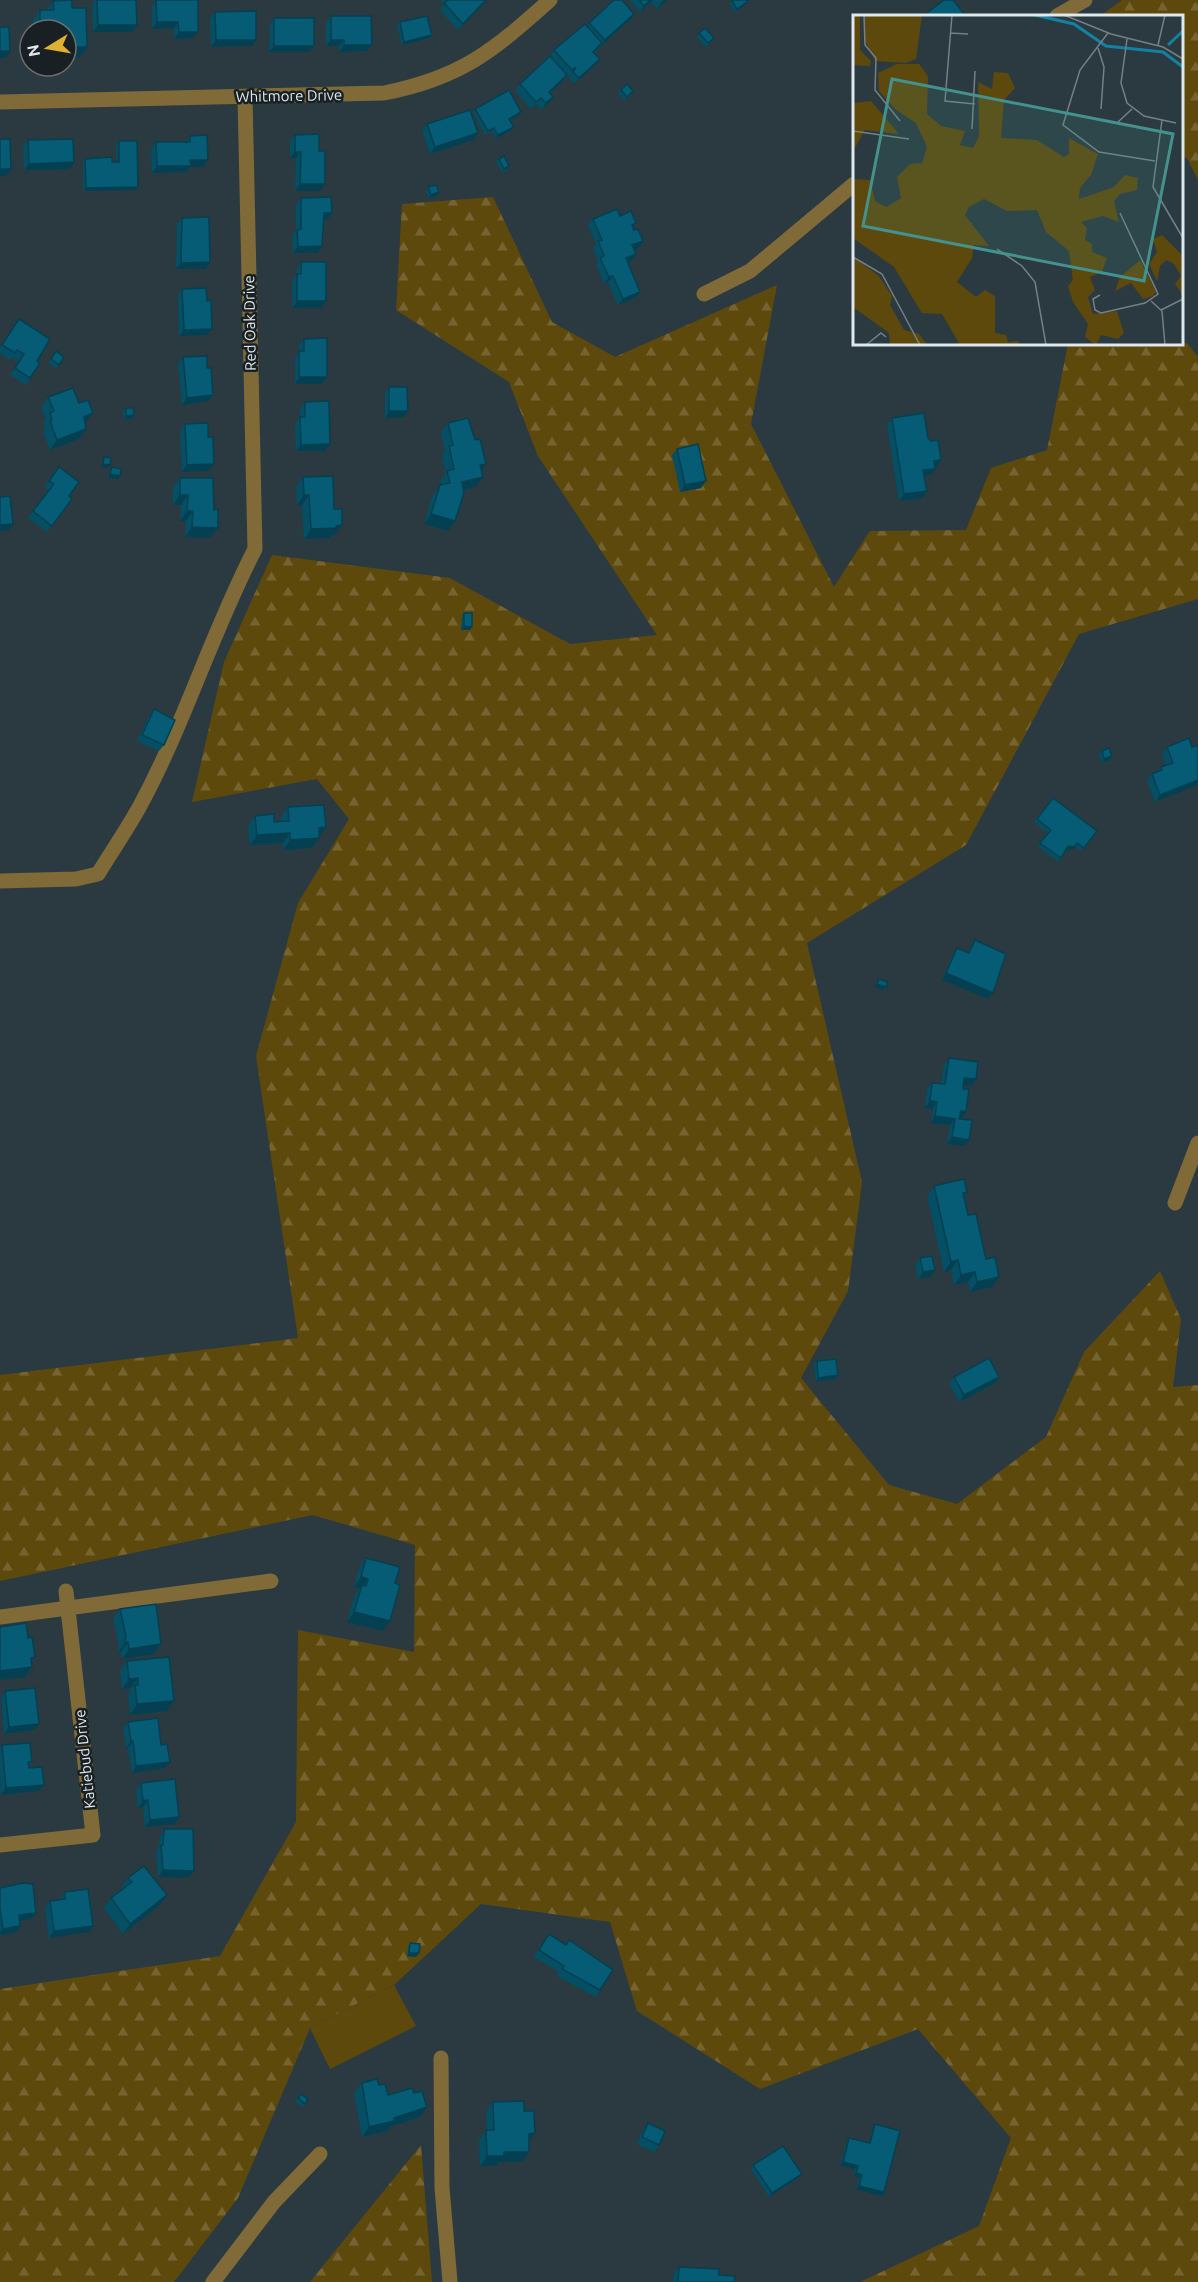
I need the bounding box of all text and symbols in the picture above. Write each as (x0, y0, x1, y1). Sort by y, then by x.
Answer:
inset map (853, 15, 1183, 345)
north arrow (18, 18, 78, 78)
text: N (23, 43, 43, 58)
street label: Whitmore Drive (236, 86, 342, 105)
street label: Red Oak Drive (240, 275, 259, 371)
street label: Katiebud Drive (71, 1709, 98, 1810)

